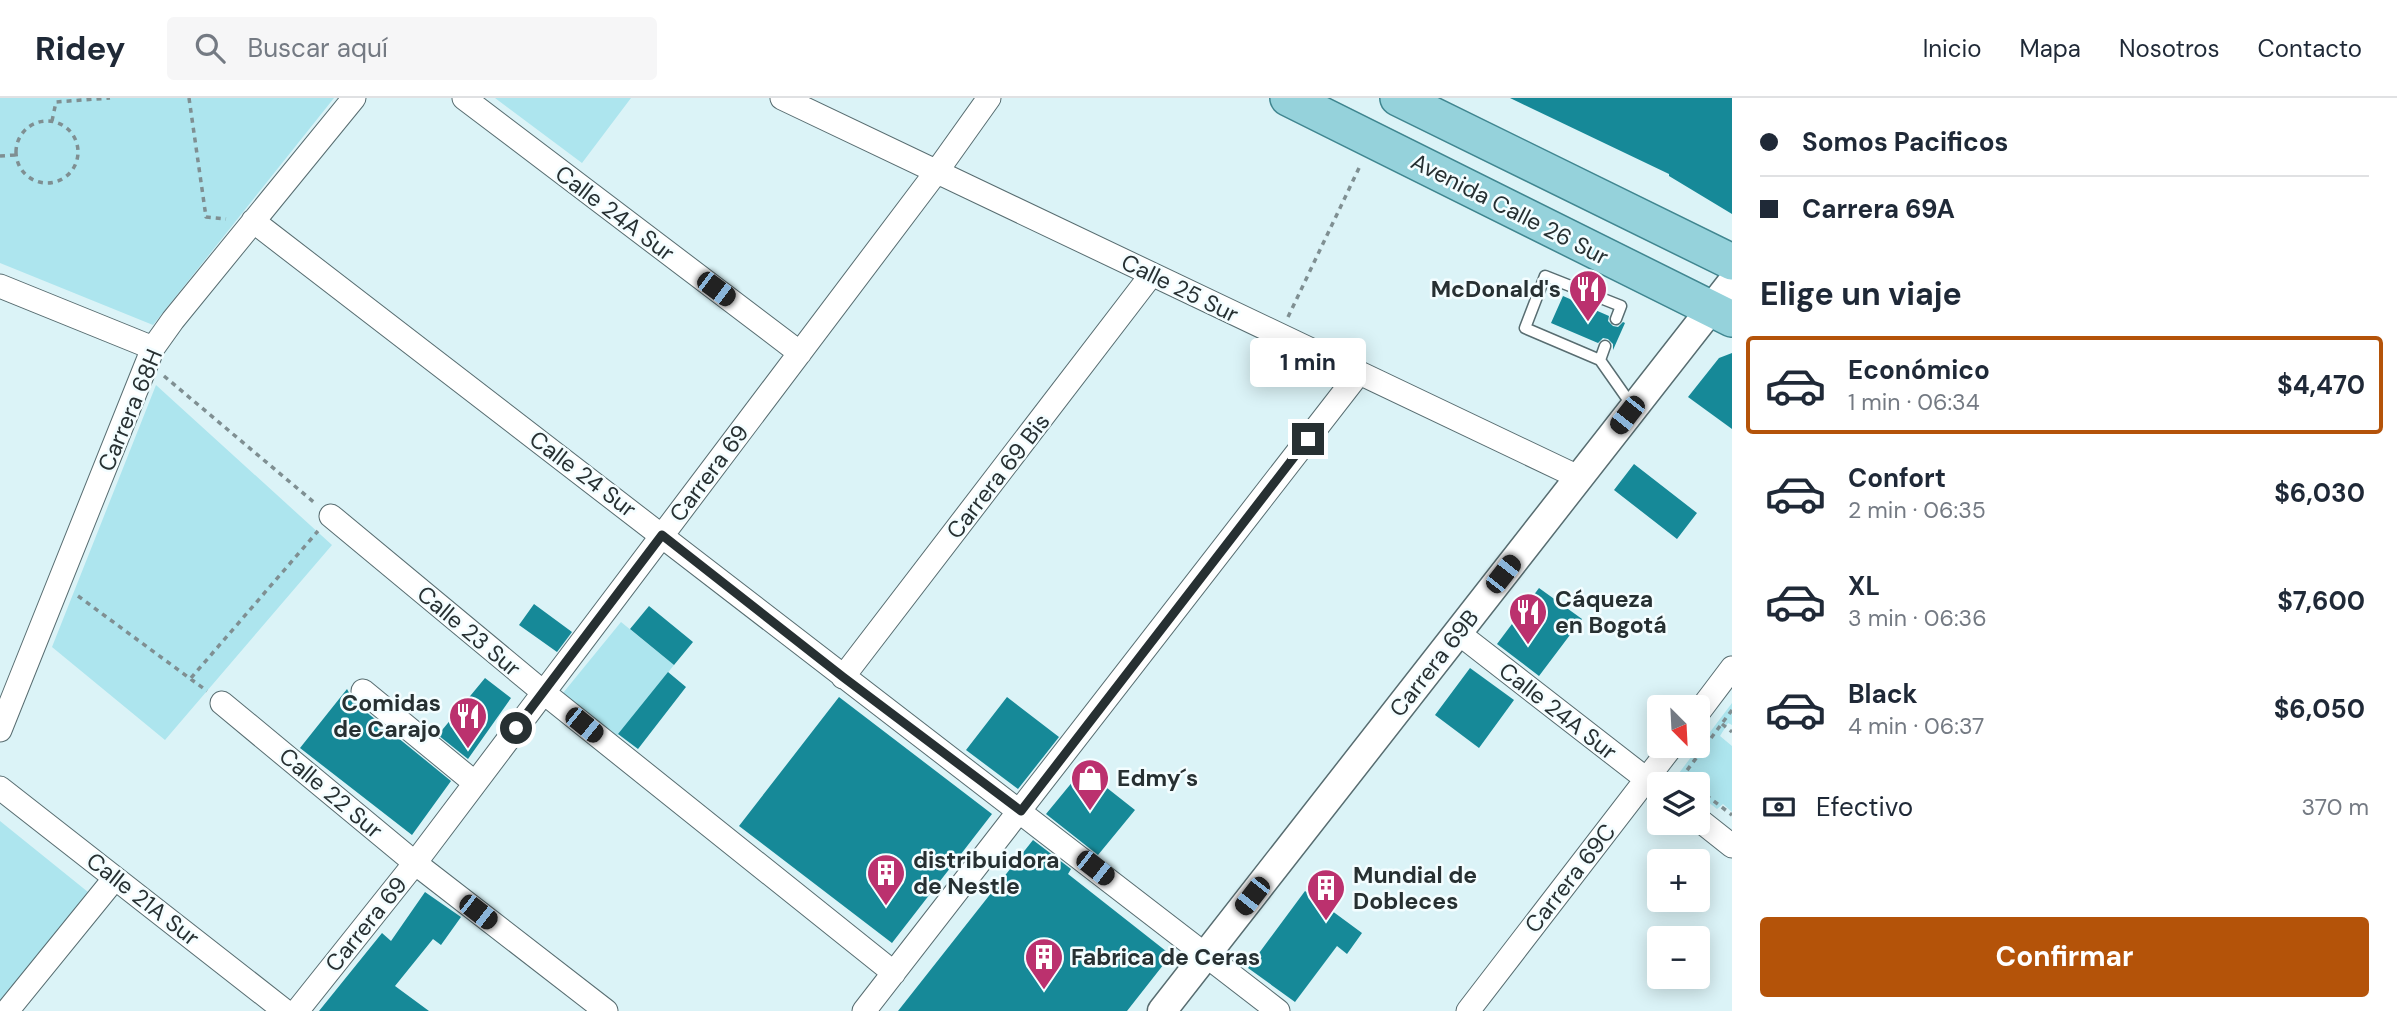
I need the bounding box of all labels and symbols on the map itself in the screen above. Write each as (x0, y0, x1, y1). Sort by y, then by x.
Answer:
street label: Avenida Calle 26 Sur (1406, 146, 1614, 272)
street label: Calle 24A Sur (549, 158, 681, 268)
street label: Calle 25 Sur (1116, 247, 1244, 329)
car (693, 268, 740, 310)
restaurant icon: McDonald's (1567, 268, 1609, 323)
place label: McDonald's (1431, 274, 1561, 304)
callout: 1 min (1250, 338, 1366, 386)
street label: Carrera 68H (91, 344, 169, 476)
car (1606, 392, 1649, 438)
street label: Carrera 69 Bis (940, 407, 1056, 545)
street label: Carrera 69 (663, 418, 755, 528)
route end (1292, 423, 1324, 455)
street label: Calle 24 Sur (523, 424, 643, 524)
car (1482, 551, 1525, 597)
street label: Calle 23 Sur (411, 579, 527, 683)
place label: Cáqueza en Bogotá (1555, 584, 1667, 640)
restaurant icon: Cáqueza en Bogotá (1507, 591, 1549, 646)
street label: Carrera 69B (1383, 603, 1485, 723)
street label: Calle 24A Sur (1493, 656, 1623, 766)
place label: Comidas de Carajo (333, 688, 441, 744)
restaurant icon: Comidas de Carajo (447, 695, 489, 750)
north arrow (1647, 695, 1710, 758)
car (562, 704, 607, 746)
route start (500, 712, 532, 744)
street label: Calle 22 Sur (273, 741, 389, 845)
shop icon: Edmy´s (1069, 757, 1111, 812)
place label: Edmy´s (1117, 763, 1198, 793)
street label: Carrera 69C (1518, 817, 1622, 939)
place label: distribuidora de Nestle (913, 845, 1059, 901)
street label: Calle 21A Sur (80, 846, 206, 952)
car (1072, 847, 1119, 889)
building icon: distribuidora de Nestle (865, 852, 907, 907)
place label: Mundial de Dobleces (1353, 860, 1477, 916)
building icon: Mundial de Dobleces (1305, 867, 1347, 922)
street label: Carrera 69 (318, 870, 414, 978)
car (1231, 873, 1274, 919)
car (455, 891, 502, 933)
building icon: Fabrica de Ceras (1023, 936, 1065, 991)
place label: Fabrica de Ceras (1071, 942, 1260, 972)

